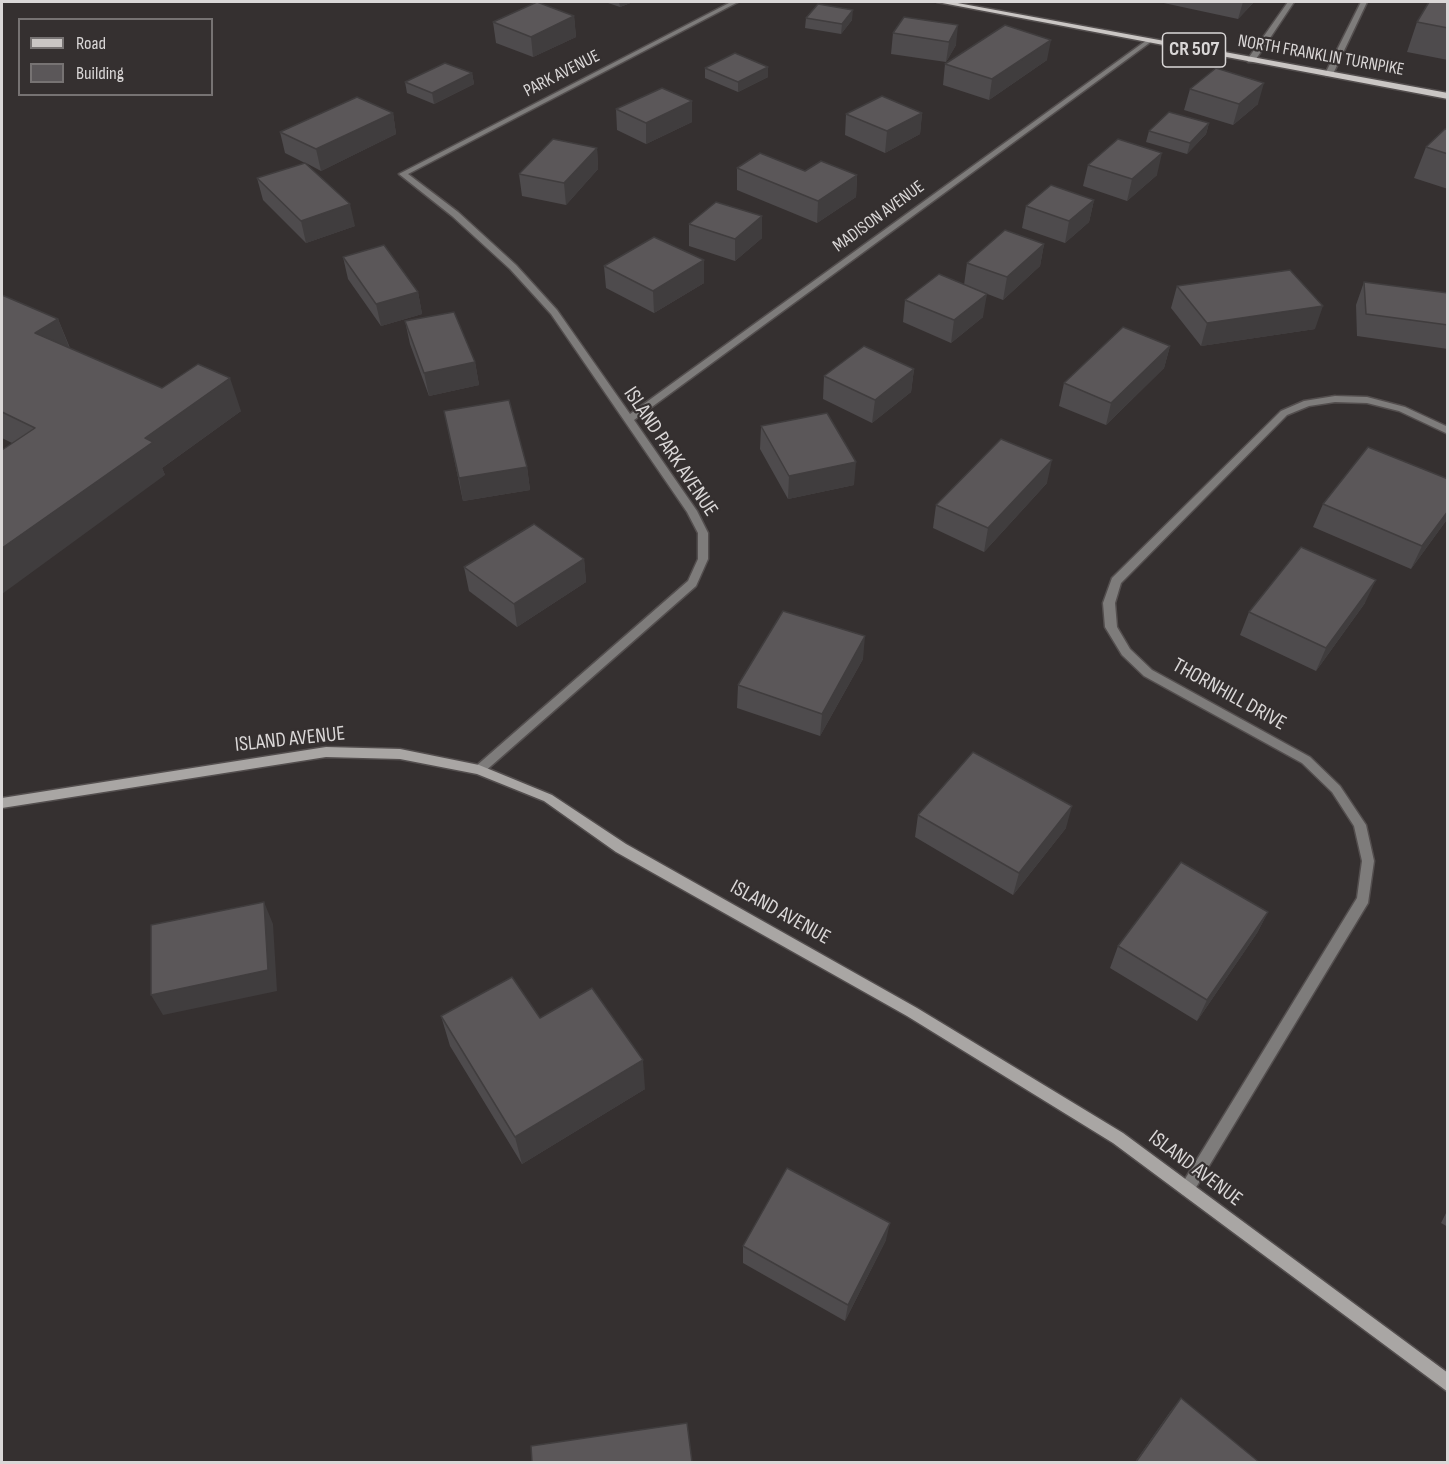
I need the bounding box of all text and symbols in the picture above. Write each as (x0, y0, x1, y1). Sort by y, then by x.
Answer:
legend (18, 18, 213, 96)
street label: NORTH FRANKLIN TURNPIKE (1236, 31, 1406, 81)
text: Road (76, 33, 106, 54)
road number: CR 507 (1162, 33, 1226, 67)
street label: PARK AVENUE (520, 46, 604, 102)
text: Building (76, 63, 124, 84)
street label: MADISON AVENUE (829, 177, 929, 257)
street label: ISLAND PARK AVENUE (617, 382, 723, 522)
street label: THORNHILL DRIVE (1168, 653, 1290, 737)
street label: ISLAND AVENUE (234, 722, 346, 758)
street label: ISLAND AVENUE (725, 875, 835, 951)
street label: ISLAND AVENUE (1143, 1126, 1247, 1212)

